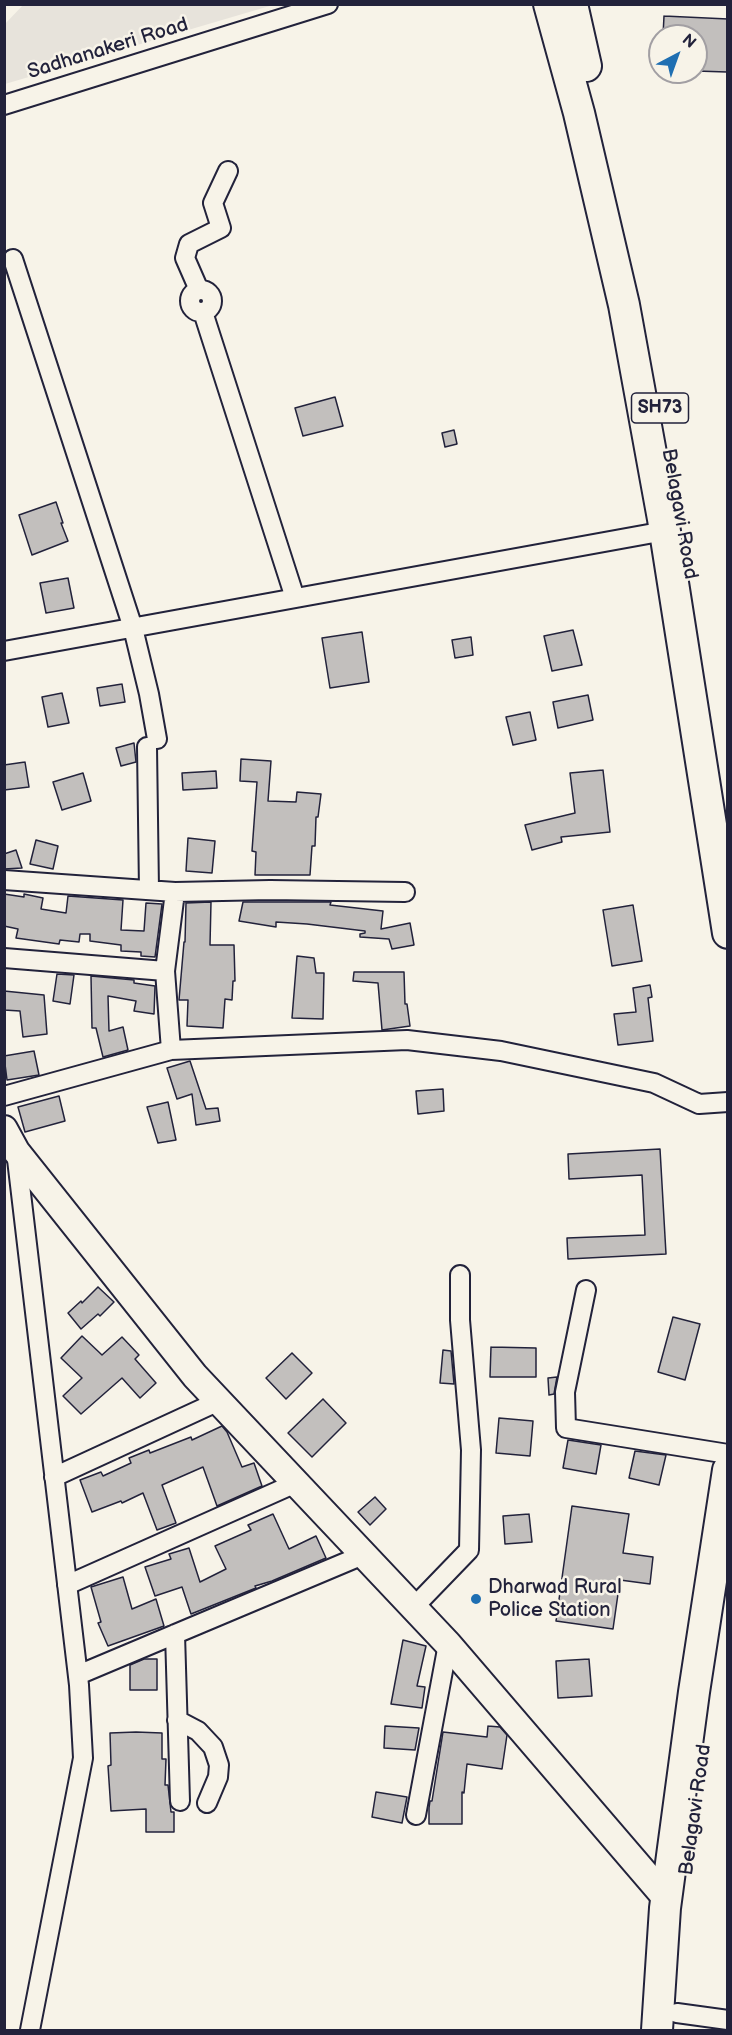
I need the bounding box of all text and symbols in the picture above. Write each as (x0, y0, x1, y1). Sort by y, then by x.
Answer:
street label: Sadhanakeri Road (25, 13, 191, 85)
north arrow (648, 24, 708, 84)
text: N (678, 30, 700, 53)
road number: SH73 (632, 393, 688, 423)
street label: Belagavi Road (656, 447, 702, 581)
place label: Dharwad Rural Police Station (488, 1576, 622, 1623)
marker: Dharwad Rural Police Station (469, 1592, 483, 1606)
street label: Belagavi Road (675, 1743, 717, 1877)

